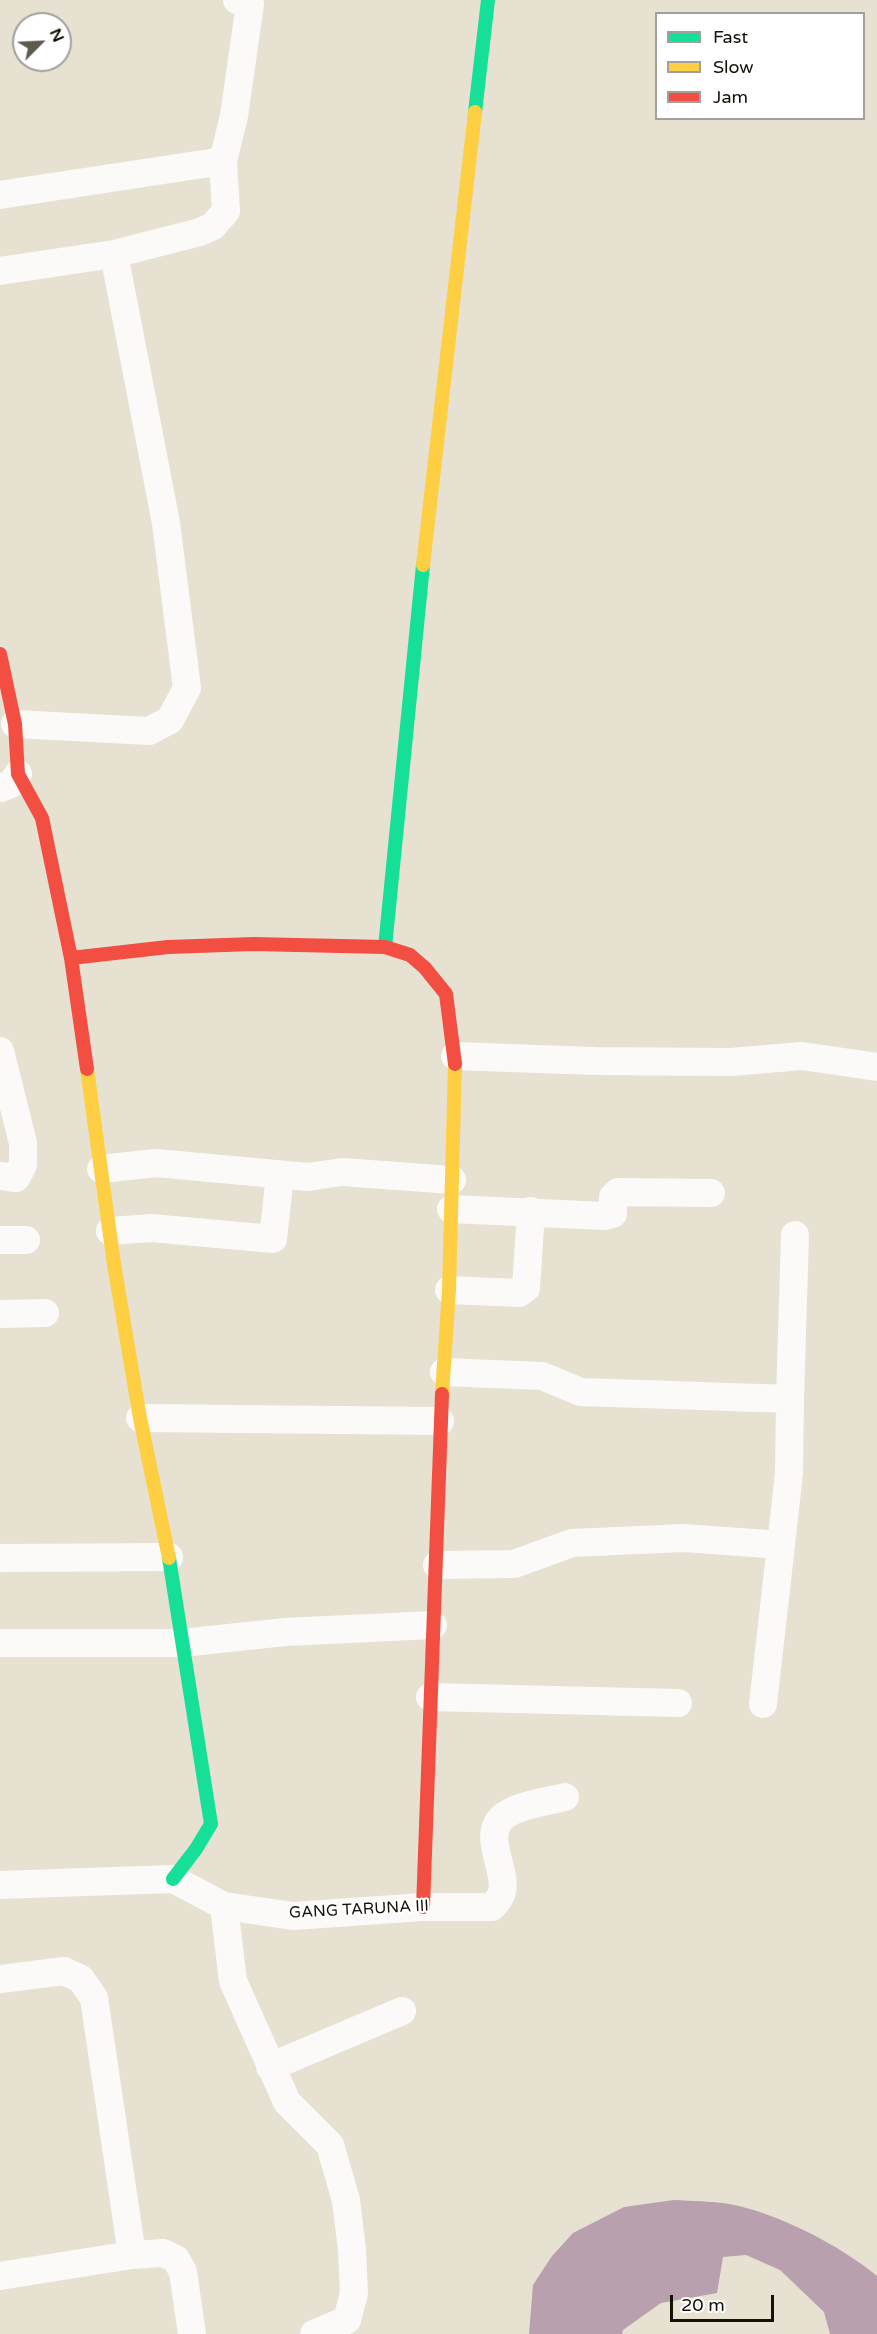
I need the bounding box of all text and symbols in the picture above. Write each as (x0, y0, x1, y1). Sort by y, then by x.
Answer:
north arrow (12, 12, 72, 72)
legend (655, 12, 865, 120)
text: N (45, 26, 68, 45)
text: Fast (713, 26, 748, 48)
text: Slow (713, 56, 754, 78)
text: Jam (713, 86, 748, 108)
street label: GANG TARUNA III (289, 1897, 429, 1923)
scale bar (673, 2283, 776, 2321)
text: 20 m (681, 2294, 725, 2316)

